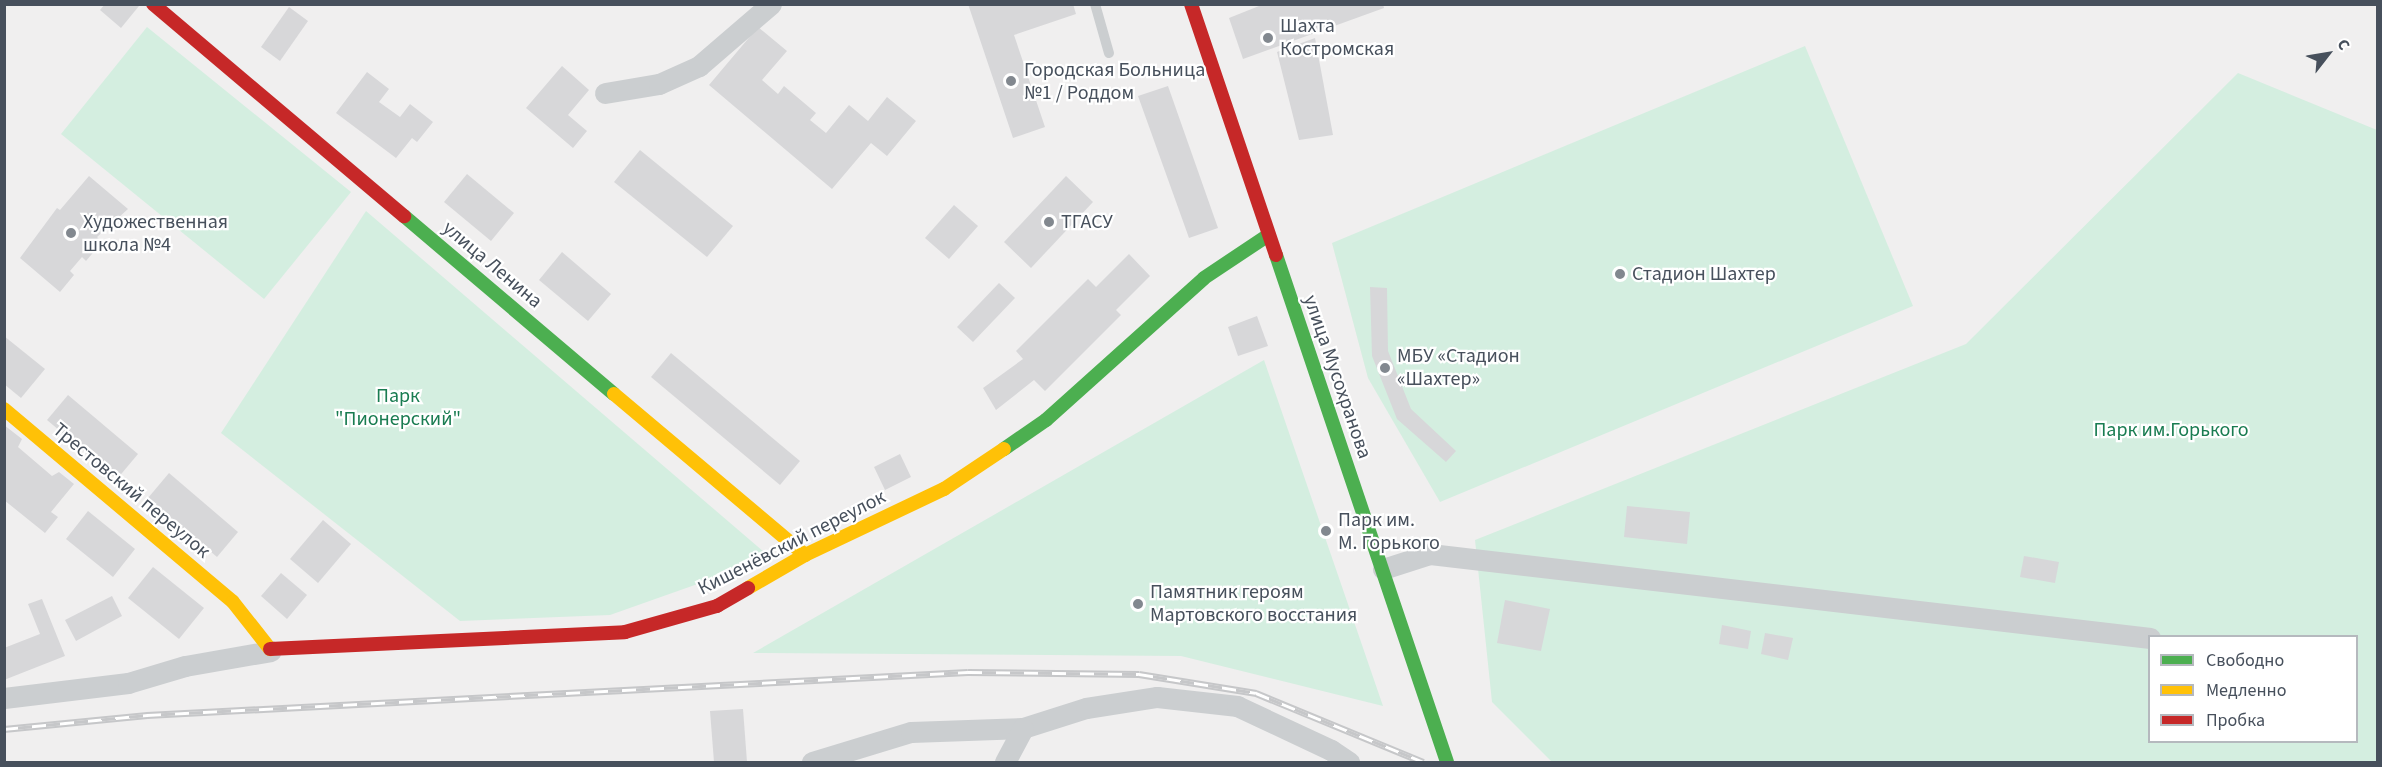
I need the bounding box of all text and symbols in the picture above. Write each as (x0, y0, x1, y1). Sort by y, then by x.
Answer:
place label: Шахта Костромская (1280, 14, 1394, 61)
north arrow (2298, 24, 2358, 84)
marker: Шахта Костромская (1261, 31, 1275, 45)
text: С (2332, 35, 2355, 54)
place label: Городская Больница №1 / Роддом (1024, 58, 1205, 105)
marker: Городская Больница №1 / Роддом (1002, 72, 1020, 90)
place label: Художественная школа №4 (83, 210, 228, 257)
place label: ТГАСУ (1061, 210, 1113, 234)
marker: ТГАСУ (1042, 215, 1056, 229)
street label: улица Ленина (437, 216, 547, 314)
marker: Художественная школа №4 (64, 226, 78, 240)
place label: Стадион Шахтер (1632, 262, 1776, 286)
marker: Стадион Шахтер (1613, 267, 1627, 281)
street label: улица Мусохранова (1298, 292, 1376, 462)
place label: МБУ «Стадион «Шахтер» (1397, 344, 1520, 391)
marker: МБУ «Стадион «Шахтер» (1378, 361, 1392, 375)
park label: Парк "Пионерский" (335, 385, 461, 432)
street label: Трестовский переулок (47, 418, 215, 564)
park label: Парк им.Горького (2093, 418, 2249, 442)
street label: Кишенёвский переулок (694, 485, 890, 601)
place label: Парк им. М. Горького (1338, 508, 1440, 555)
marker: Парк им. М. Горького (1319, 524, 1333, 538)
place label: Памятник героям Мартовского восстания (1150, 580, 1357, 627)
marker: Памятник героям Мартовского восстания (1131, 597, 1145, 611)
legend (2148, 635, 2358, 743)
text: Свободно (2206, 648, 2284, 673)
text: Медленно (2206, 678, 2286, 703)
text: Пробка (2206, 708, 2265, 733)

